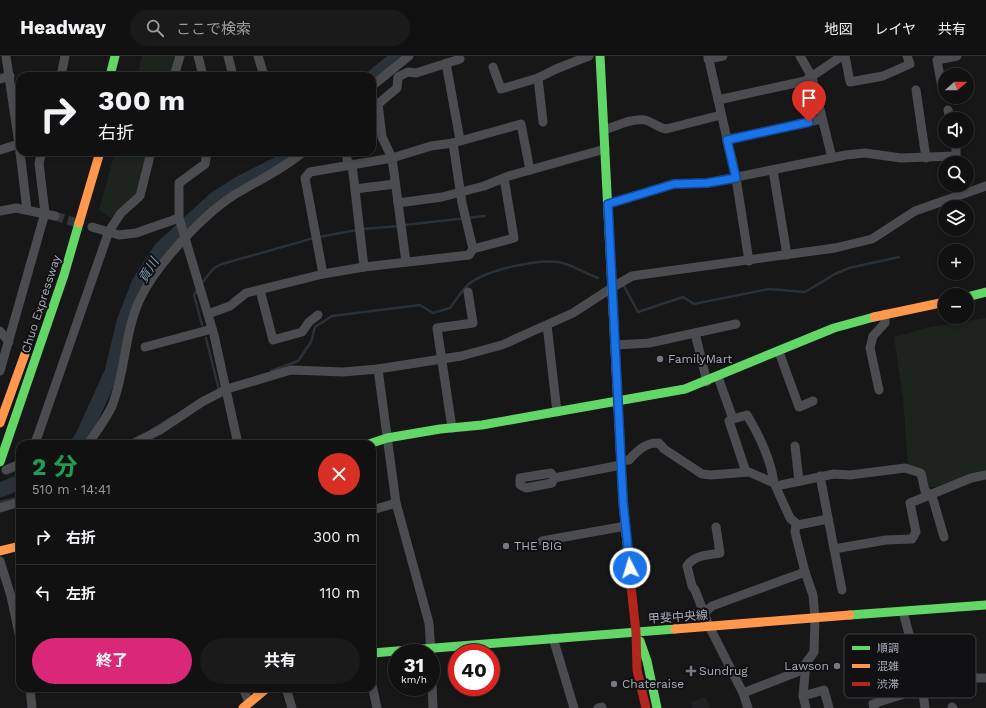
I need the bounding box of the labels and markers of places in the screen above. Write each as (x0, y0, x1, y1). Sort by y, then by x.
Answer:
pin (792, 81, 826, 122)
place label: FamilyMart (668, 352, 732, 366)
marker: FamilyMart (655, 354, 665, 364)
place label: THE BIG (514, 539, 562, 553)
marker: THE BIG (501, 541, 511, 551)
place label: Lawson (784, 659, 829, 673)
marker: Lawson (832, 661, 842, 671)
place label: Sundrug (699, 664, 748, 678)
marker: Sundrug (686, 666, 696, 676)
place label: Chateraise (622, 677, 684, 691)
marker: Chateraise (609, 679, 619, 689)

